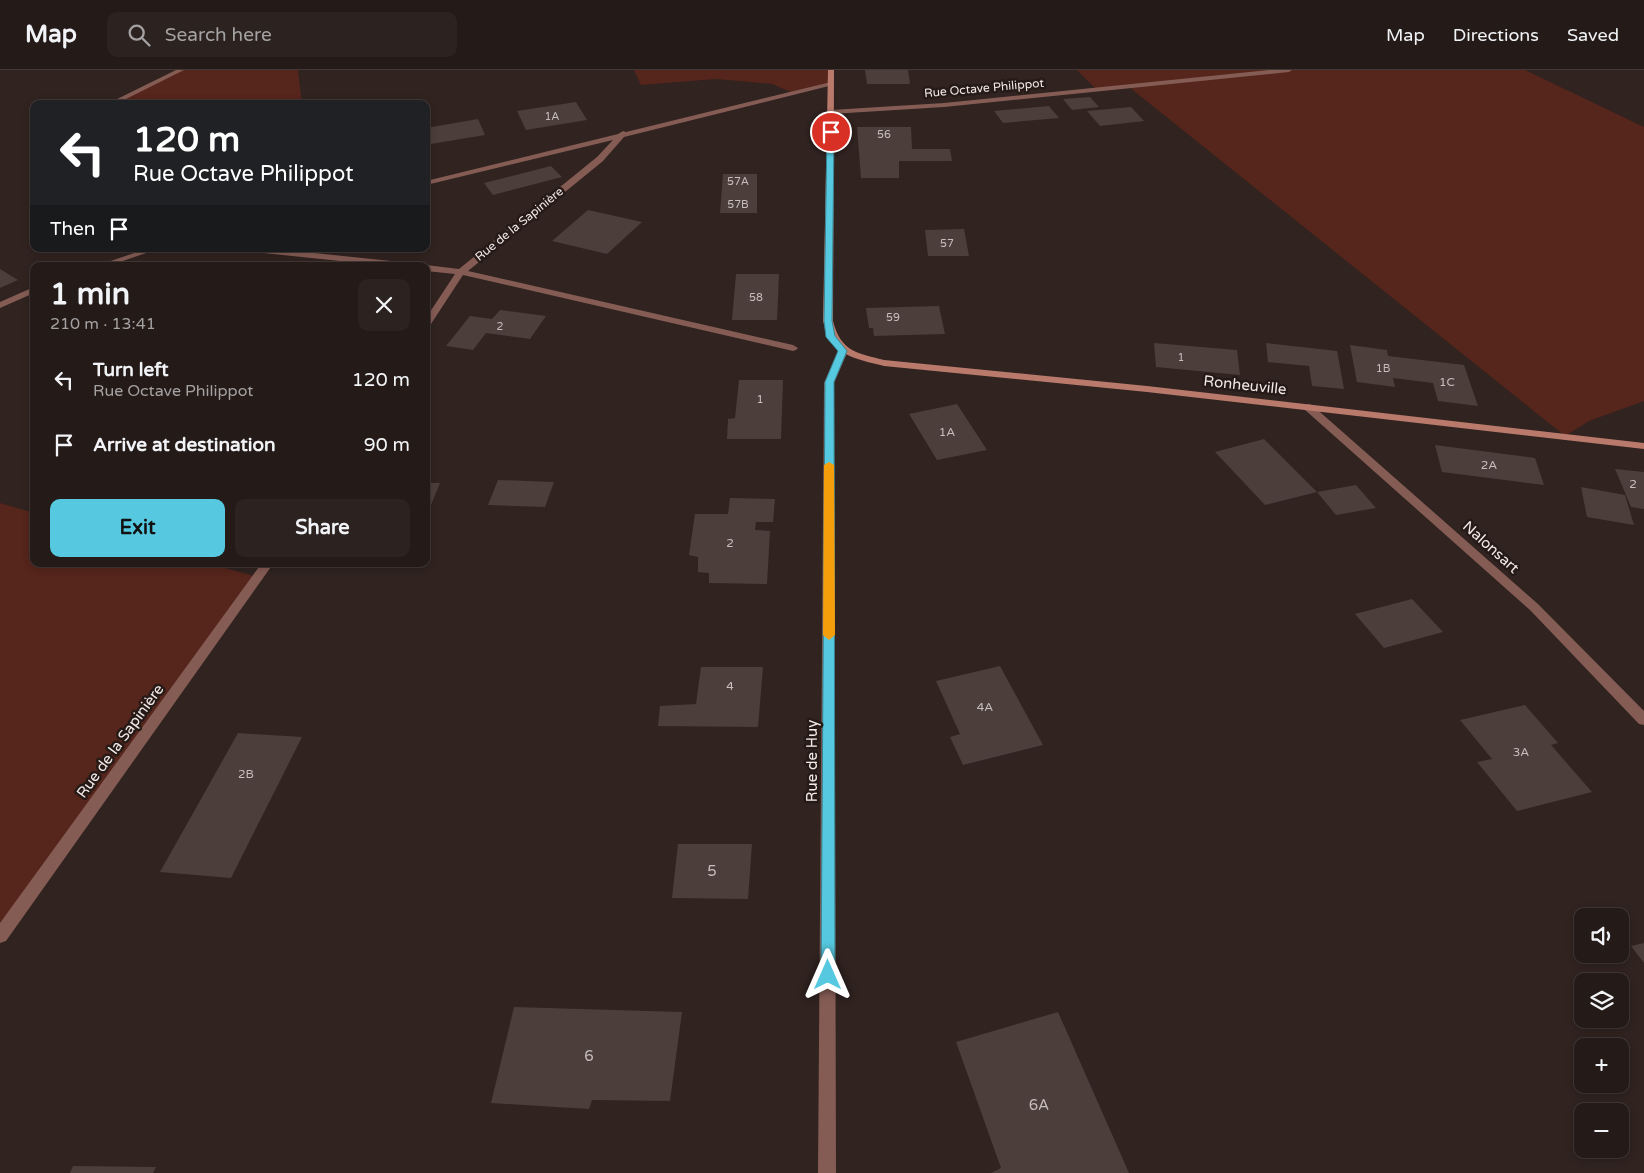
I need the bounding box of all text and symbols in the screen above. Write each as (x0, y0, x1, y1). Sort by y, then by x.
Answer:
search box (107, 12, 457, 57)
text: Map (25, 20, 77, 49)
icon: search (125, 21, 153, 49)
text: Search here (165, 24, 272, 46)
text: Map (1386, 24, 1425, 46)
text: Directions (1453, 24, 1539, 46)
text: Saved (1567, 24, 1619, 46)
street label: Rue Octave Philippot (923, 76, 1045, 100)
house number: 1A (544, 110, 560, 123)
pin (810, 111, 852, 153)
icon: arrive (817, 118, 845, 146)
text: 120 m (133, 119, 240, 161)
icon: left (50, 120, 115, 185)
house number: 56 (877, 128, 891, 141)
text: Rue Octave Philippot (133, 161, 354, 187)
house number: 57A (727, 175, 749, 188)
street label: Rue de la Sapinière (472, 184, 566, 264)
house number: 57B (727, 198, 749, 211)
icon: arrive (105, 215, 133, 243)
text: Then (50, 218, 95, 240)
house number: 57 (940, 237, 954, 250)
text: 1 min (50, 276, 130, 313)
button: close (358, 279, 410, 331)
house number: 58 (749, 291, 763, 304)
house number: 59 (886, 311, 900, 324)
text: 210 m · 13:41 (50, 314, 156, 334)
house number: 2 (497, 320, 504, 333)
house number: 1 (1178, 351, 1184, 364)
text: Turn left (93, 359, 169, 381)
house number: 1B (1376, 362, 1391, 375)
icon: left (50, 366, 78, 394)
text: 120 m (352, 369, 410, 391)
street label: Ronheuville (1203, 372, 1287, 398)
house number: 1C (1439, 375, 1455, 389)
text: Rue Octave Philippot (93, 381, 253, 401)
house number: 1 (756, 392, 764, 406)
house number: 1A (939, 425, 955, 439)
icon: arrive (50, 431, 78, 459)
text: Arrive at destination (93, 434, 276, 456)
text: 90 m (364, 434, 410, 456)
house number: 2A (1481, 458, 1497, 472)
house number: 2 (1629, 477, 1637, 491)
button: Exit (50, 499, 225, 557)
button: Share (235, 499, 410, 557)
street label: Nalonsart (1459, 517, 1523, 577)
house number: 2 (726, 536, 734, 550)
house number: 4 (726, 679, 734, 693)
street label: Rue de la Sapinière (73, 681, 167, 801)
house number: 4A (977, 700, 993, 714)
street label: Rue de Huy (803, 720, 821, 802)
house number: 3A (1513, 745, 1529, 759)
house number: 2B (238, 767, 254, 781)
house number: 5 (707, 862, 717, 880)
map controls (1574, 908, 1629, 1158)
button: sound (1574, 908, 1629, 963)
position arrow (801, 948, 853, 1000)
button: layers (1574, 973, 1629, 1028)
button: + (1574, 1038, 1629, 1093)
house number: 6 (584, 1047, 594, 1065)
house number: 6A (1029, 1096, 1049, 1114)
button: − (1574, 1103, 1629, 1158)

